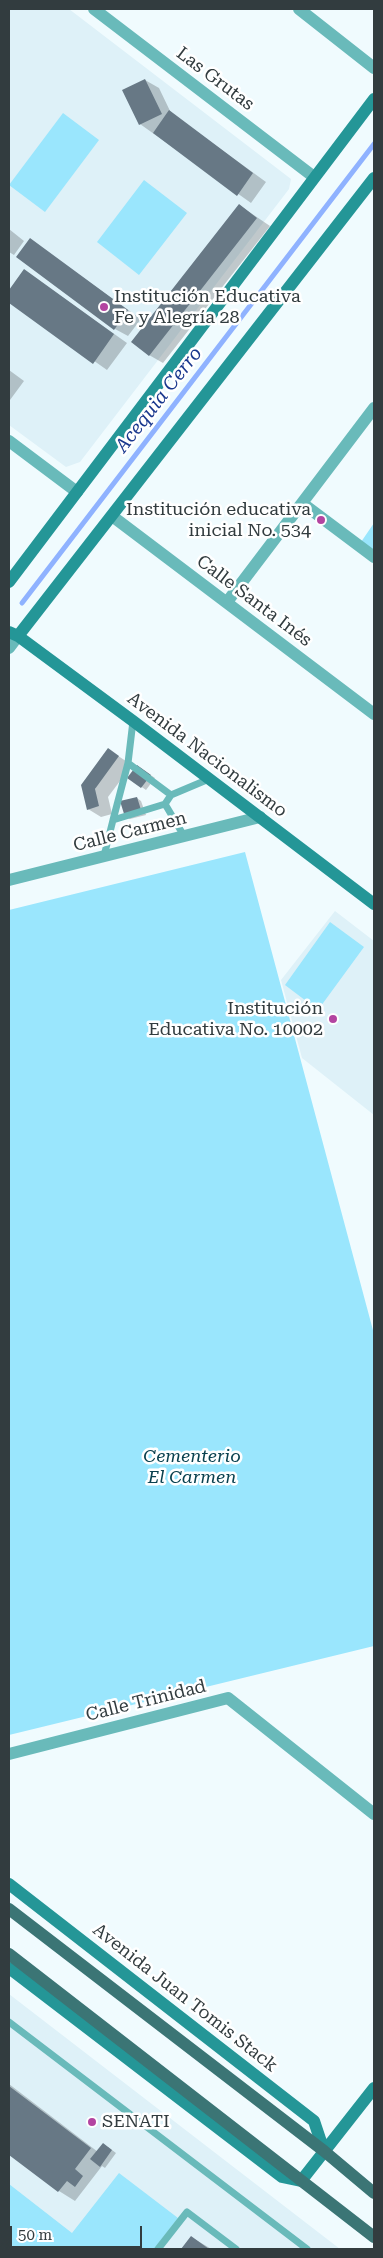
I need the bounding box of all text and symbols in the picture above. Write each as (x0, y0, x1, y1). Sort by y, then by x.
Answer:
street label: Las Grutas (172, 43, 258, 115)
place label: Institución Educativa Fe y Alegría 28 (114, 286, 301, 328)
marker: Institución Educativa Fe y Alegría 28 (98, 301, 110, 313)
water label: Acequia Cerro (111, 343, 207, 457)
place label: Institución educativa inicial No. 534 (126, 499, 311, 542)
marker: Institución educativa inicial No. 534 (315, 514, 327, 526)
street label: Calle Santa Inés (192, 551, 316, 651)
street label: Avenida Nacionalismo (123, 688, 291, 822)
street label: Calle Carmen (71, 807, 189, 857)
place label: Institución Educativa No. 10002 (148, 998, 323, 1040)
marker: Institución Educativa No. 10002 (327, 1013, 339, 1025)
park label: Cementerio El Carmen (143, 1446, 241, 1488)
street label: Calle Trinidad (84, 1676, 208, 1726)
street label: Avenida Juan Tomis Stack (88, 1919, 282, 2077)
place label: SENATI (102, 2111, 170, 2133)
marker: SENATI (86, 2116, 98, 2128)
scale bar (12, 2216, 145, 2248)
text: 50 m (18, 2226, 52, 2244)

